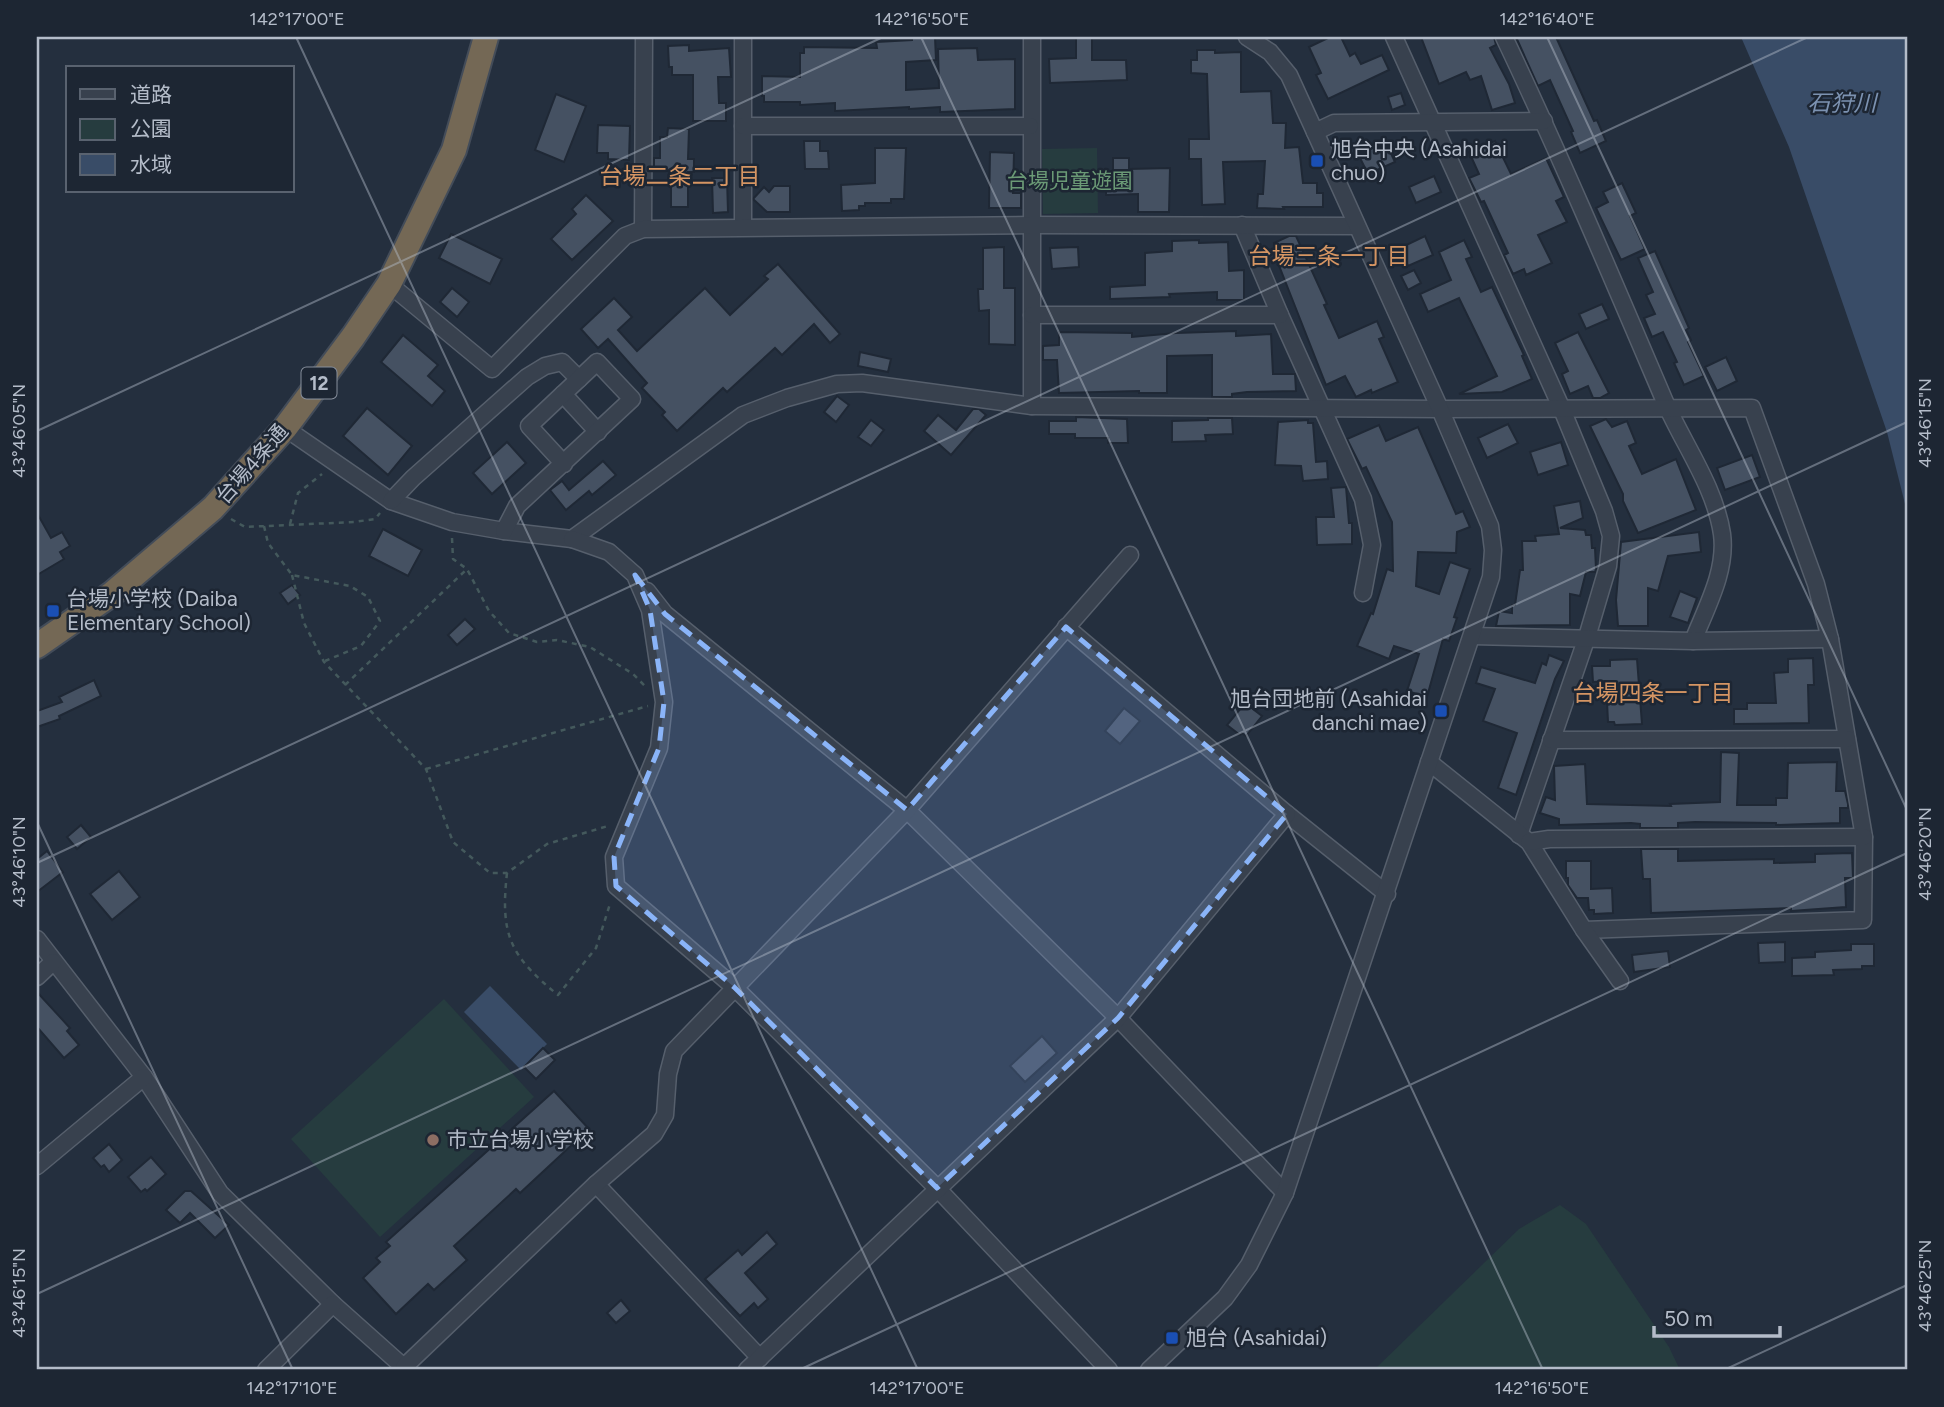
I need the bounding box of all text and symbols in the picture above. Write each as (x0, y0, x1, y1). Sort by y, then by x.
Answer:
text: 142°17'00"E (249, 8, 345, 30)
text: 142°16'50"E (875, 8, 969, 30)
text: 142°16'40"E (1499, 8, 1595, 30)
legend (66, 66, 294, 192)
text: 道路 (130, 82, 172, 107)
water label: 石狩川 (1808, 89, 1880, 117)
text: 公園 (130, 116, 172, 141)
place label: 旭台中央 (Asahidai chuo) (1331, 136, 1507, 185)
text: 水域 (130, 152, 172, 177)
marker: 旭台中央 (Asahidai chuo) (1309, 153, 1325, 169)
district label: 台場二条二丁目 (600, 162, 761, 190)
park label: 台場児童遊園 (1007, 168, 1133, 193)
district label: 台場三条一丁目 (1249, 242, 1410, 270)
road number: 12 (302, 368, 336, 398)
text: 43°46'15"N (1914, 378, 1936, 468)
text: 43°46'05"N (8, 384, 30, 478)
street label: 台場4条通 (210, 419, 293, 508)
place label: 台場小学校 (Daiba Elementary School) (67, 586, 251, 635)
marker: 台場小学校 (Daiba Elementary School) (45, 603, 61, 619)
district label: 台場四条一丁目 (1573, 679, 1734, 707)
place label: 旭台団地前 (Asahidai danchi mae) (1230, 686, 1427, 735)
marker: 旭台団地前 (Asahidai danchi mae) (1433, 703, 1449, 719)
text: 43°46'20"N (1914, 807, 1936, 901)
text: 43°46'10"N (8, 816, 30, 908)
place label: 市立台場小学校 (447, 1127, 594, 1152)
marker: 市立台場小学校 (425, 1132, 441, 1148)
text: 43°46'25"N (1914, 1240, 1936, 1332)
text: 43°46'15"N (8, 1248, 30, 1338)
scale bar (1654, 1295, 1780, 1339)
text: 50 m (1664, 1306, 1713, 1331)
place label: 旭台 (Asahidai) (1186, 1325, 1327, 1350)
marker: 旭台 (Asahidai) (1164, 1330, 1180, 1346)
text: 142°17'10"E (246, 1377, 338, 1399)
text: 142°17'00"E (869, 1377, 965, 1399)
text: 142°16'50"E (1495, 1377, 1589, 1399)

